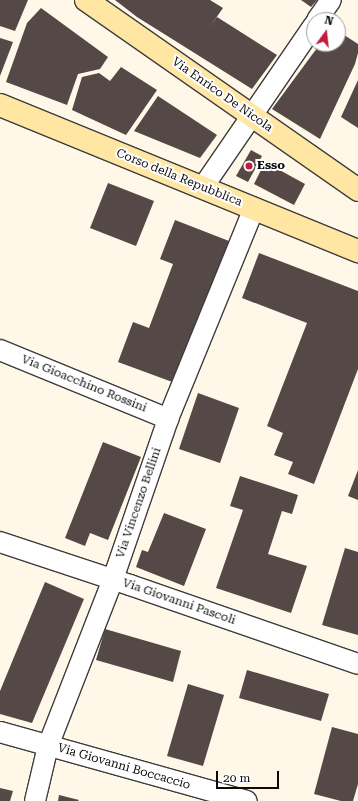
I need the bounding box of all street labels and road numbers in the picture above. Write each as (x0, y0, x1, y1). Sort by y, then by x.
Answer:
street label: Via Enrico De Nicola (169, 55, 275, 135)
street label: Corso della Repubblica (114, 146, 244, 210)
street label: Via Gioacchino Rossini (19, 352, 149, 416)
street label: Via Vincenzo Bellini (113, 446, 165, 560)
street label: Via Giovanni Pascoli (121, 576, 237, 628)
street label: Via Giovanni Boccaccio (56, 741, 192, 793)

